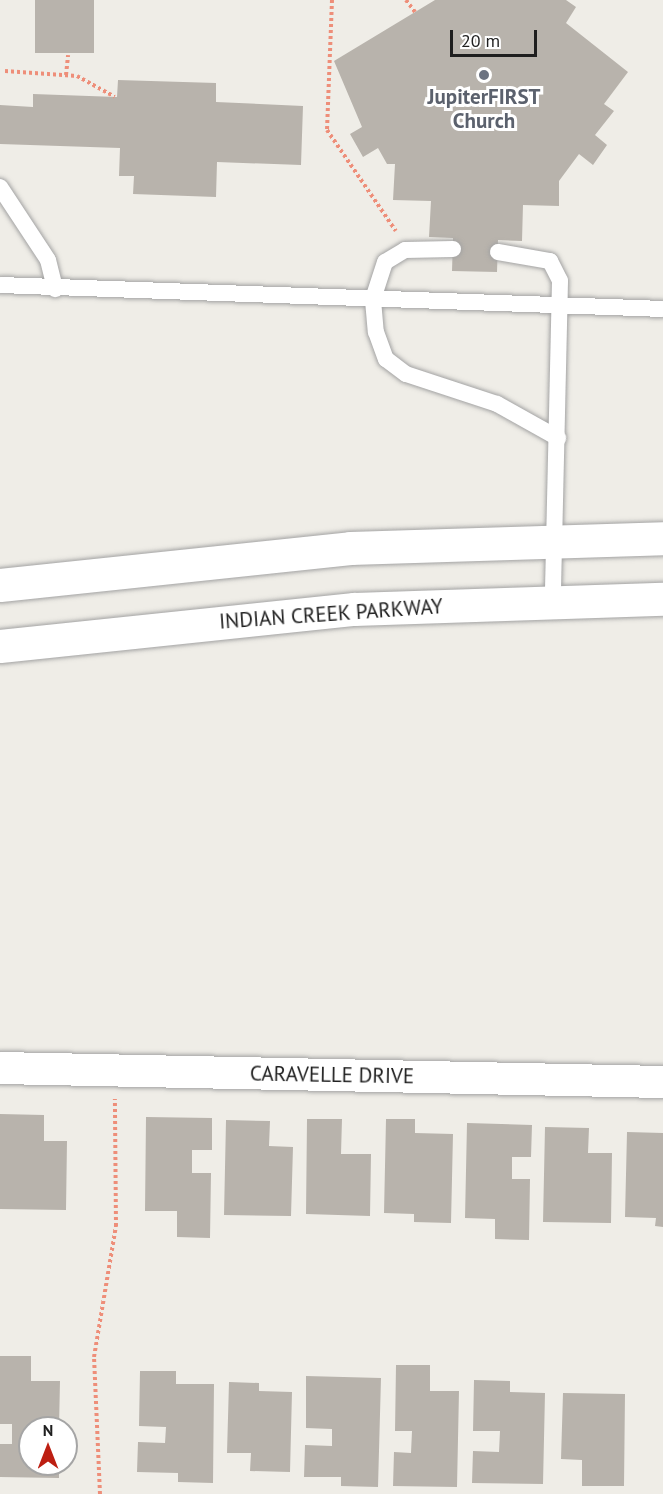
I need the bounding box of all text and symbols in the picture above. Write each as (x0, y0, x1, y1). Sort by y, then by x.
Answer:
scale bar (453, 18, 540, 56)
text: 20 m (461, 29, 500, 52)
marker: JupiterFIRST Church (477, 68, 491, 82)
place label: JupiterFIRST Church (428, 84, 540, 134)
street label: INDIAN CREEK PARKWAY (218, 594, 444, 634)
street label: CARAVELLE DRIVE (250, 1061, 414, 1089)
north arrow (18, 1416, 78, 1476)
text: N (43, 1420, 53, 1440)

